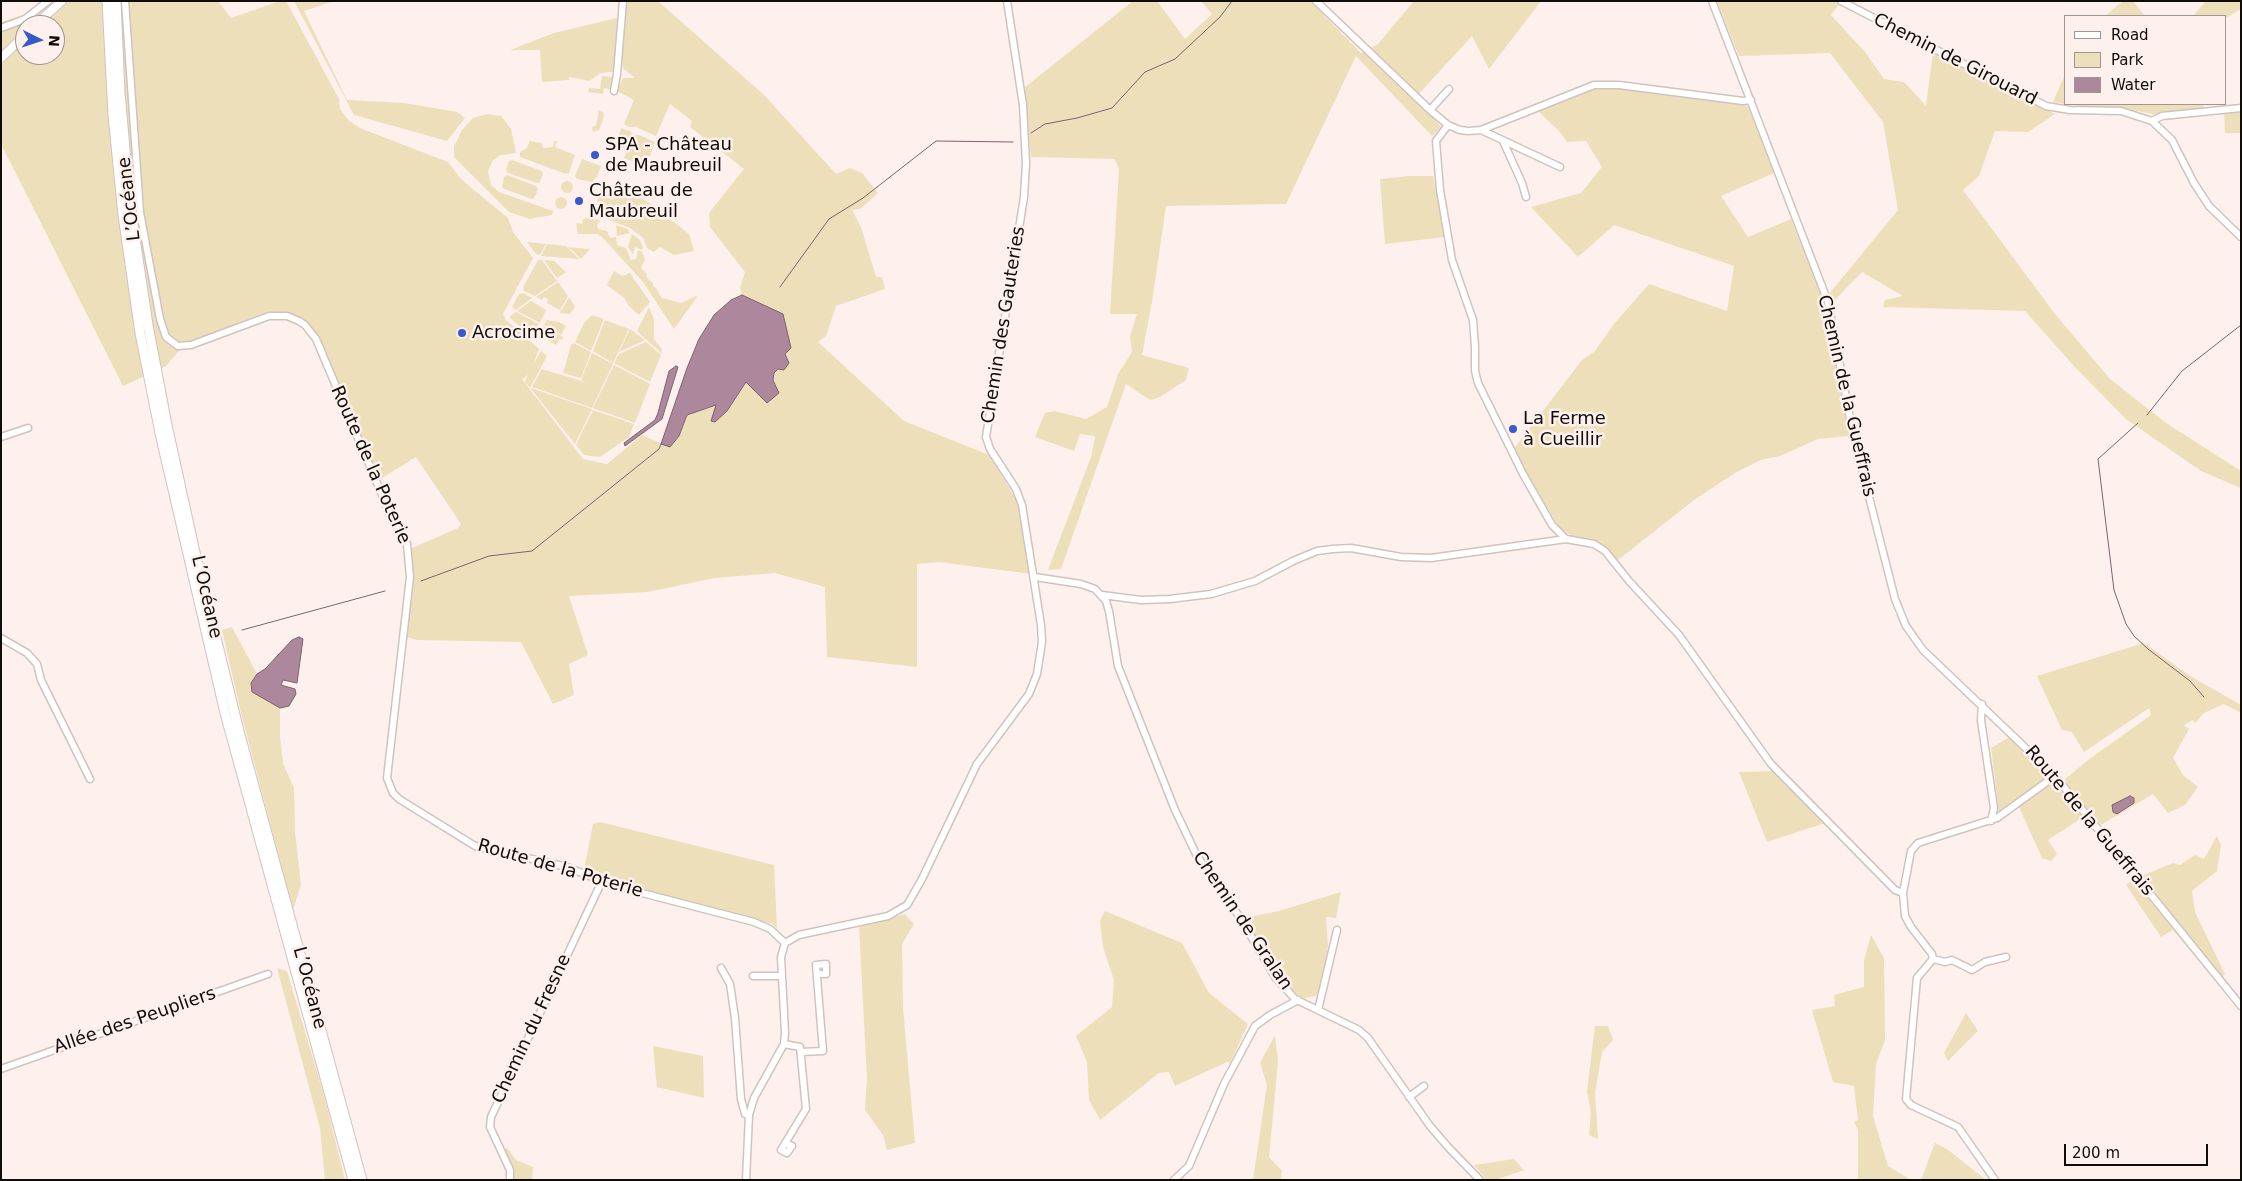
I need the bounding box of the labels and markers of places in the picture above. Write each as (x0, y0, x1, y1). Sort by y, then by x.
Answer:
place label: SPA - Château de Maubreuil (605, 134, 732, 176)
marker: SPA - Château de Maubreuil (589, 149, 601, 161)
place label: Château de Maubreuil (589, 180, 693, 222)
marker: Château de Maubreuil (573, 195, 585, 207)
place label: Acrocime (472, 322, 555, 344)
marker: Acrocime (456, 327, 468, 339)
place label: La Ferme à Cueillir (1523, 408, 1606, 450)
marker: La Ferme à Cueillir (1507, 423, 1519, 435)

